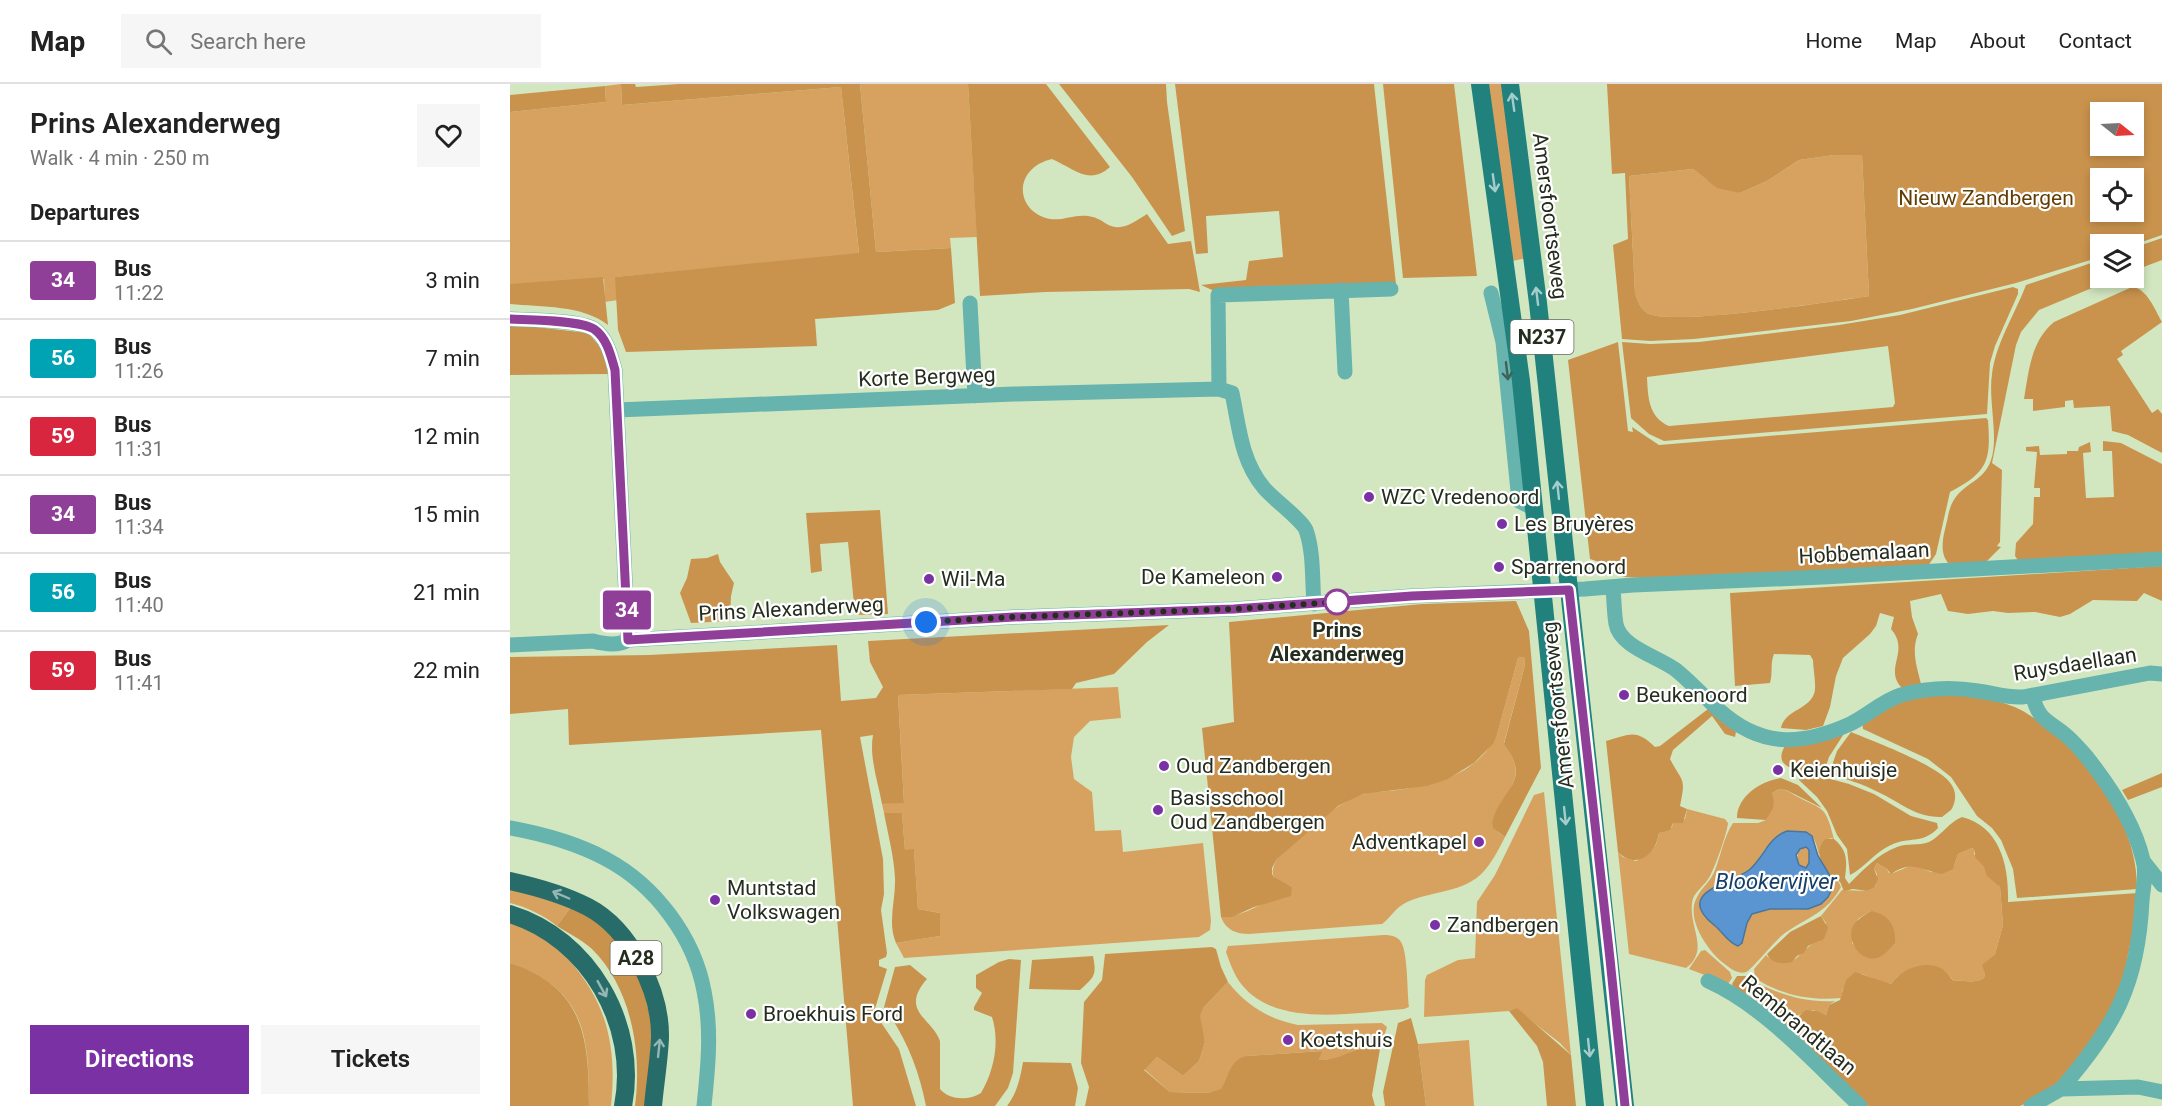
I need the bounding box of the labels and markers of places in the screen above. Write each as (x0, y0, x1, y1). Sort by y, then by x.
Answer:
place label: WZC Vredenoord (1381, 485, 1539, 509)
marker: WZC Vredenoord (1362, 490, 1376, 504)
place label: Les Bruyères (1514, 512, 1634, 536)
marker: Les Bruyères (1495, 517, 1509, 531)
place label: Sparrenoord (1511, 555, 1626, 579)
marker: Sparrenoord (1492, 560, 1506, 574)
place label: De Kameleon (1141, 565, 1265, 589)
place label: Wil-Ma (941, 567, 1005, 591)
marker: De Kameleon (1270, 570, 1284, 584)
marker: Wil-Ma (922, 572, 936, 586)
marker: Prins Alexanderweg (1324, 589, 1350, 615)
place label: Prins Alexanderweg (1270, 618, 1404, 666)
place label: Beukenoord (1636, 683, 1748, 707)
marker: Beukenoord (1617, 688, 1631, 702)
place label: Oud Zandbergen (1176, 754, 1331, 778)
place label: Keienhuisje (1790, 758, 1897, 782)
marker: Oud Zandbergen (1157, 759, 1171, 773)
marker: Keienhuisje (1771, 763, 1785, 777)
place label: Basisschool Oud Zandbergen (1170, 786, 1325, 834)
marker: Basisschool Oud Zandbergen (1151, 803, 1165, 817)
place label: Adventkapel (1352, 830, 1467, 854)
marker: Adventkapel (1472, 835, 1486, 849)
place label: Muntstad Volkswagen (727, 876, 840, 924)
marker: Muntstad Volkswagen (708, 893, 722, 907)
place label: Zandbergen (1447, 913, 1559, 937)
marker: Zandbergen (1428, 918, 1442, 932)
place label: Broekhuis Ford (763, 1002, 903, 1026)
marker: Broekhuis Ford (744, 1007, 758, 1021)
place label: Koetshuis (1300, 1028, 1393, 1052)
marker: Koetshuis (1281, 1033, 1295, 1047)

